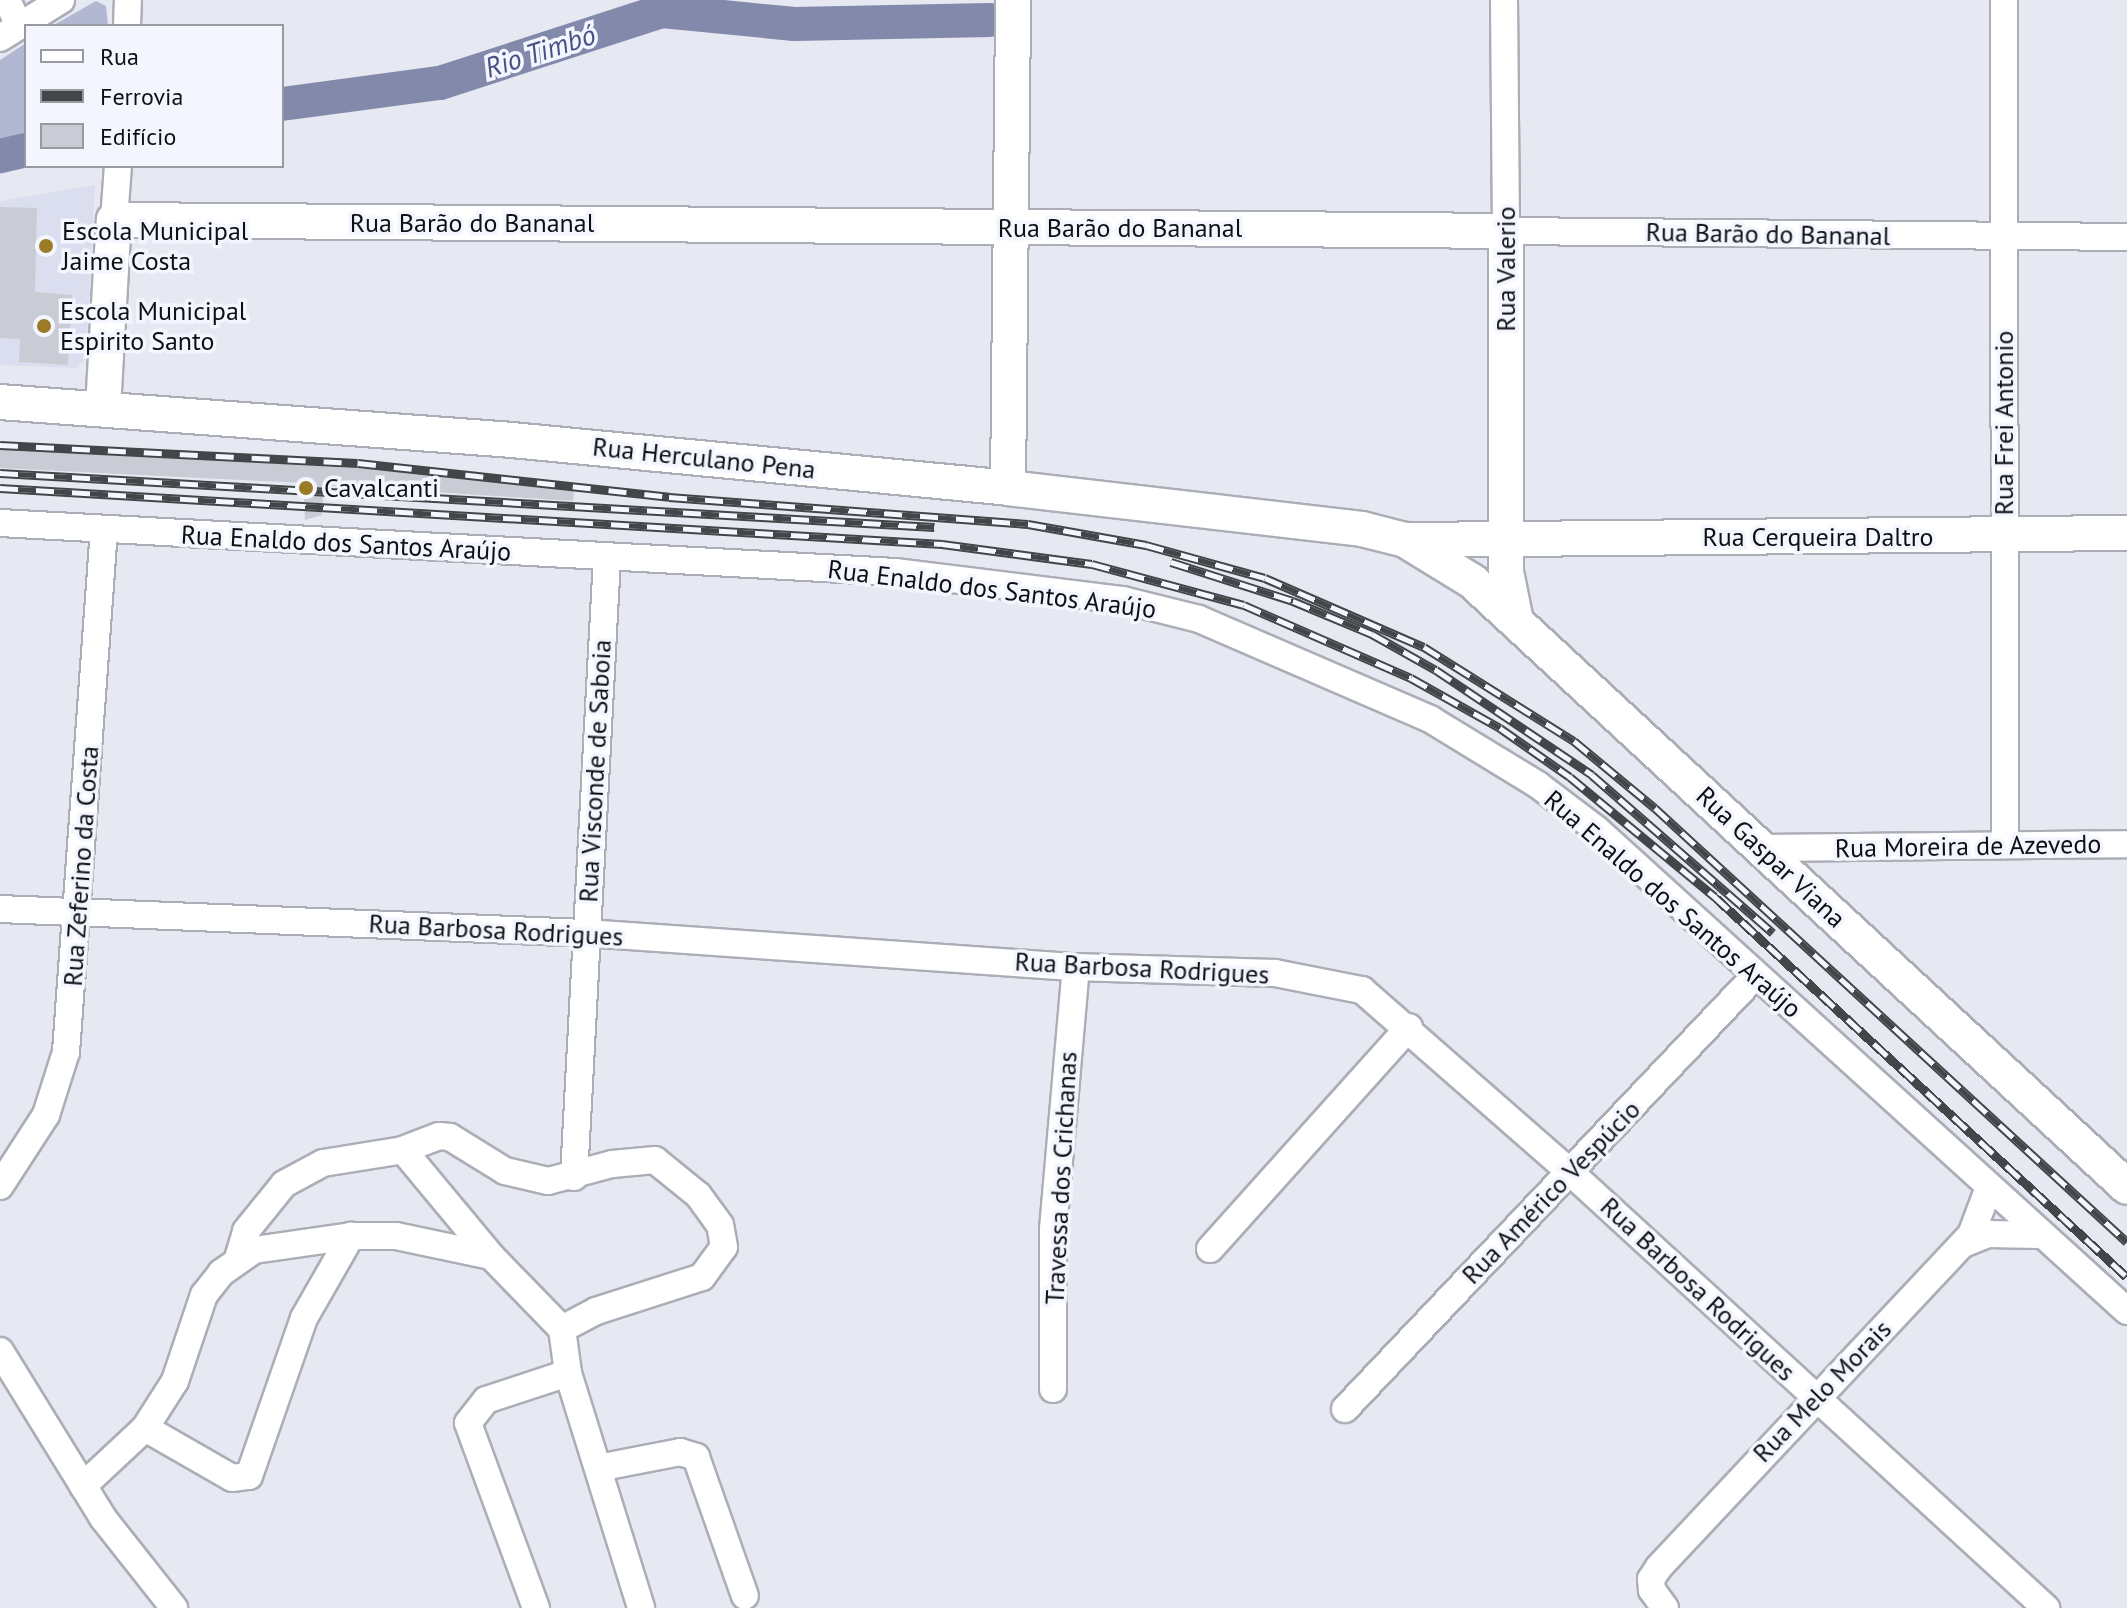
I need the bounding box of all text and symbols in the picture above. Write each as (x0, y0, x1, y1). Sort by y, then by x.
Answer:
water label: Rio Timbó (480, 17, 600, 85)
legend (24, 24, 284, 168)
text: Rua (100, 41, 139, 72)
text: Ferrovia (100, 81, 183, 112)
text: Edifício (100, 121, 176, 152)
street label: Rua Valerio (1490, 206, 1522, 332)
street label: Rua Barão do Bananal (350, 207, 594, 239)
street label: Rua Barão do Bananal (998, 212, 1242, 244)
place label: Escola Municipal Jaime Costa (62, 215, 248, 276)
street label: Rua Barão do Bananal (1645, 216, 1891, 252)
marker: Escola Municipal Jaime Costa (37, 237, 55, 255)
place label: Escola Municipal Espirito Santo (60, 295, 246, 356)
marker: Escola Municipal Espirito Santo (35, 317, 53, 335)
street label: Rua Frei Antonio (1988, 330, 2020, 516)
street label: Rua Herculano Pena (591, 431, 817, 485)
place label: Cavalcanti (324, 472, 439, 504)
marker: Cavalcanti (295, 477, 317, 499)
street label: Rua Enaldo dos Santos Araújo (180, 519, 512, 567)
street label: Rua Cerqueira Daltro (1703, 521, 1933, 553)
street label: Rua Enaldo dos Santos Araújo (826, 553, 1158, 625)
street label: Rua Visconde de Saboia (573, 638, 617, 904)
street label: Rua Zeferino da Costa (57, 744, 105, 988)
street label: Rua Gaspar Viana (1690, 780, 1852, 934)
street label: Rua Enaldo dos Santos Araújo (1538, 783, 1808, 1025)
street label: Rua Moreira de Azevedo (1834, 828, 2102, 864)
street label: Rua Barbosa Rodrigues (368, 908, 624, 952)
street label: Rua Barbosa Rodrigues (1014, 946, 1270, 990)
street label: Travessa dos Crichanas (1039, 1051, 1083, 1305)
street label: Rua Américo Vespúcio (1455, 1093, 1647, 1291)
street label: Rua Barbosa Rodrigues (1594, 1191, 1802, 1387)
street label: Rua Melo Morais (1746, 1313, 1898, 1469)

